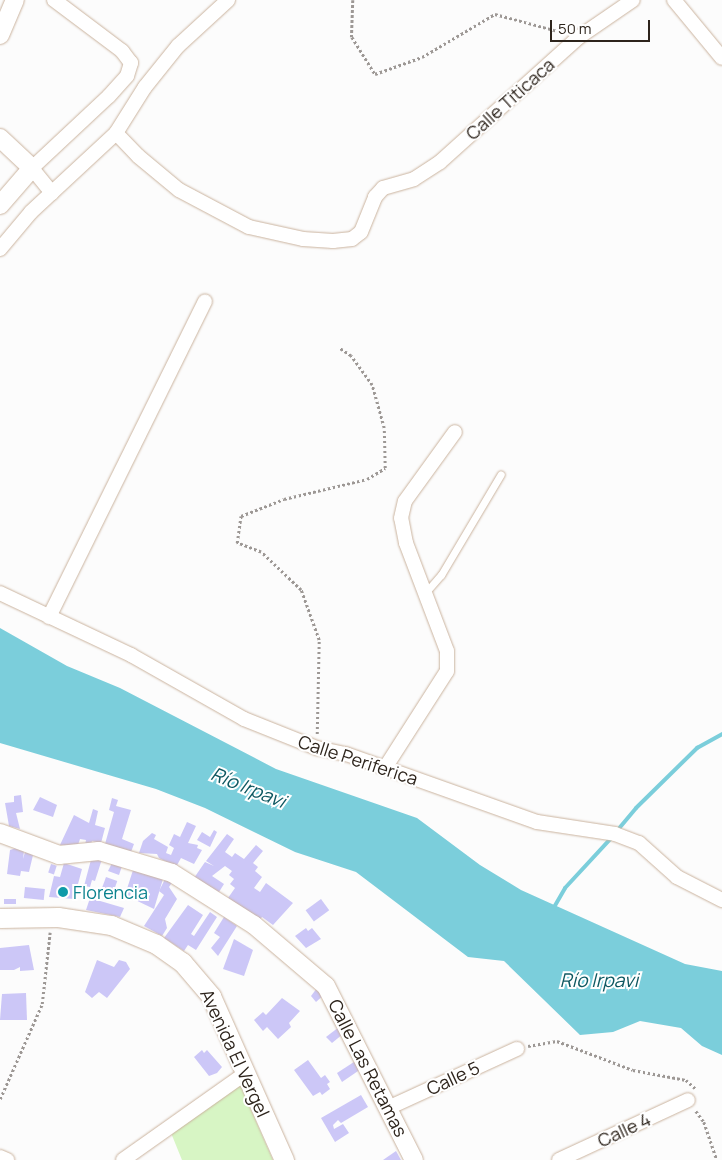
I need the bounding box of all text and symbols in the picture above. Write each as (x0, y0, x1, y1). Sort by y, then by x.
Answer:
scale bar (552, 10, 652, 42)
text: 50 m (558, 18, 592, 39)
street label: Calle Titicaca (461, 54, 559, 144)
street label: Calle Periferica (295, 730, 421, 790)
water label: Río Irpavi (207, 763, 289, 813)
place label: Florencia (73, 881, 148, 903)
marker: Florencia (57, 886, 69, 898)
water label: Río Irpavi (560, 970, 638, 992)
street label: Avenida El Vergel (196, 986, 274, 1120)
street label: Calle Las Retamas (324, 996, 412, 1140)
street label: Calle 5 (423, 1056, 483, 1100)
street label: Calle 4 (594, 1108, 654, 1152)

